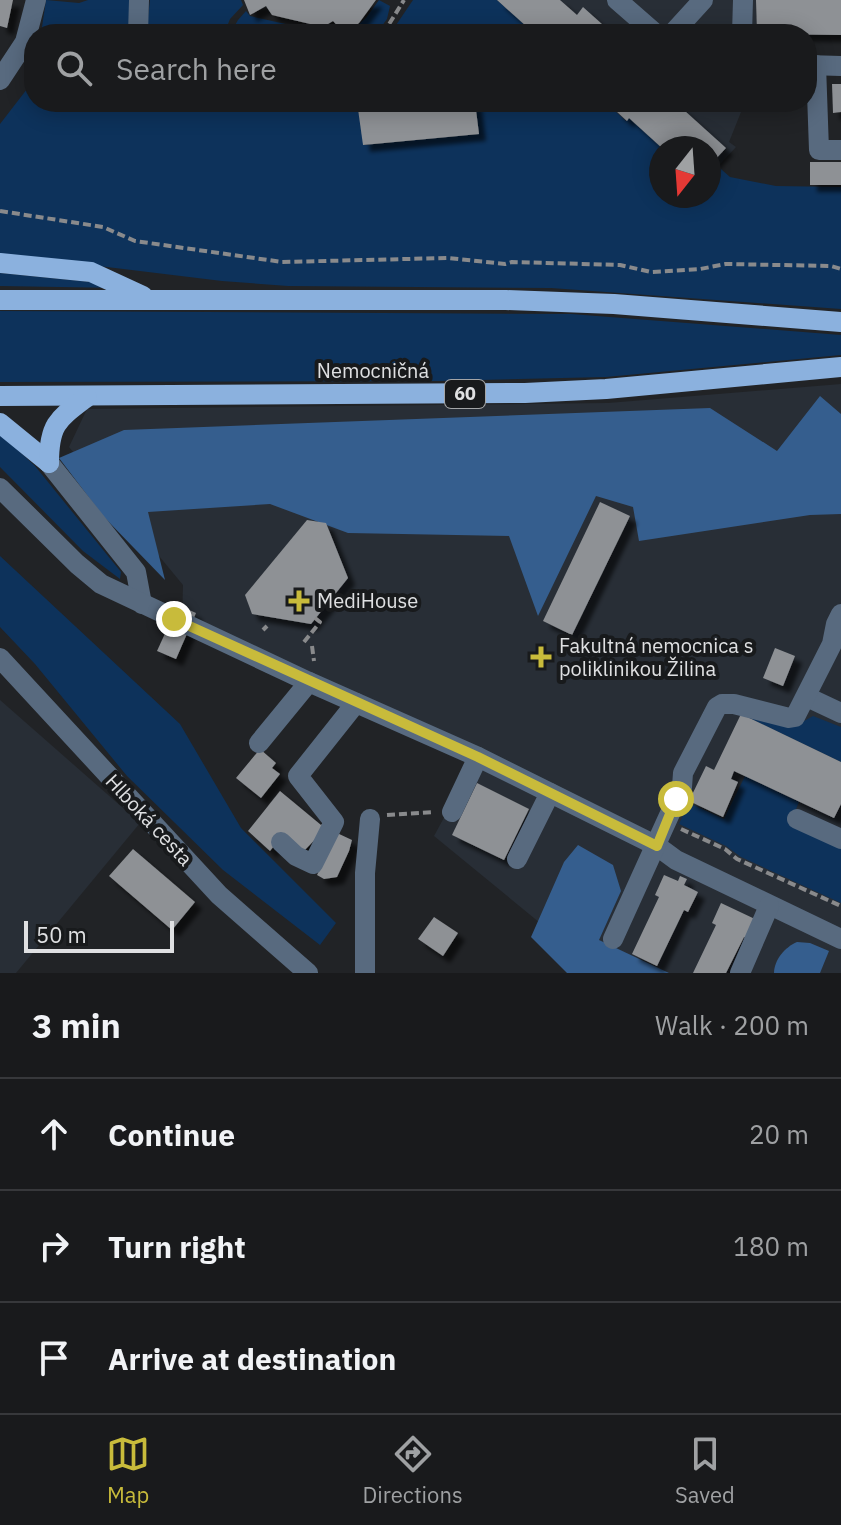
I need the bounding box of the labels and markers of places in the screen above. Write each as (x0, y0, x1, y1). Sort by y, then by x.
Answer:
place label: MediHouse (317, 587, 418, 614)
marker: MediHouse (288, 590, 310, 612)
place label: Fakultná nemocnica s poliklinikou Žilina (559, 632, 754, 682)
marker: Fakultná nemocnica s poliklinikou Žilina (530, 646, 552, 668)

